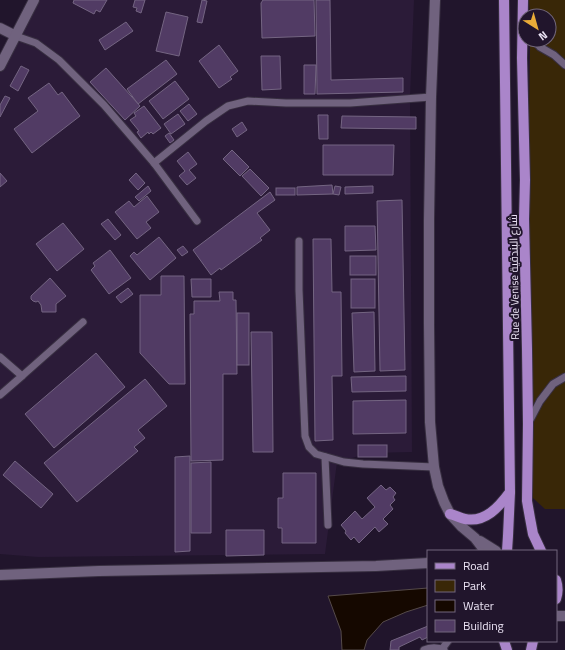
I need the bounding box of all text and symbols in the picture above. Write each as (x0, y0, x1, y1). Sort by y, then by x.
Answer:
north arrow (517, 8, 557, 48)
text: N (535, 27, 551, 45)
street label: Rue de Venise شارع البندقية (505, 214, 523, 340)
legend (427, 550, 557, 642)
text: Road (463, 556, 489, 575)
text: Park (463, 576, 486, 595)
text: Water (463, 596, 494, 615)
text: Building (463, 616, 504, 635)

